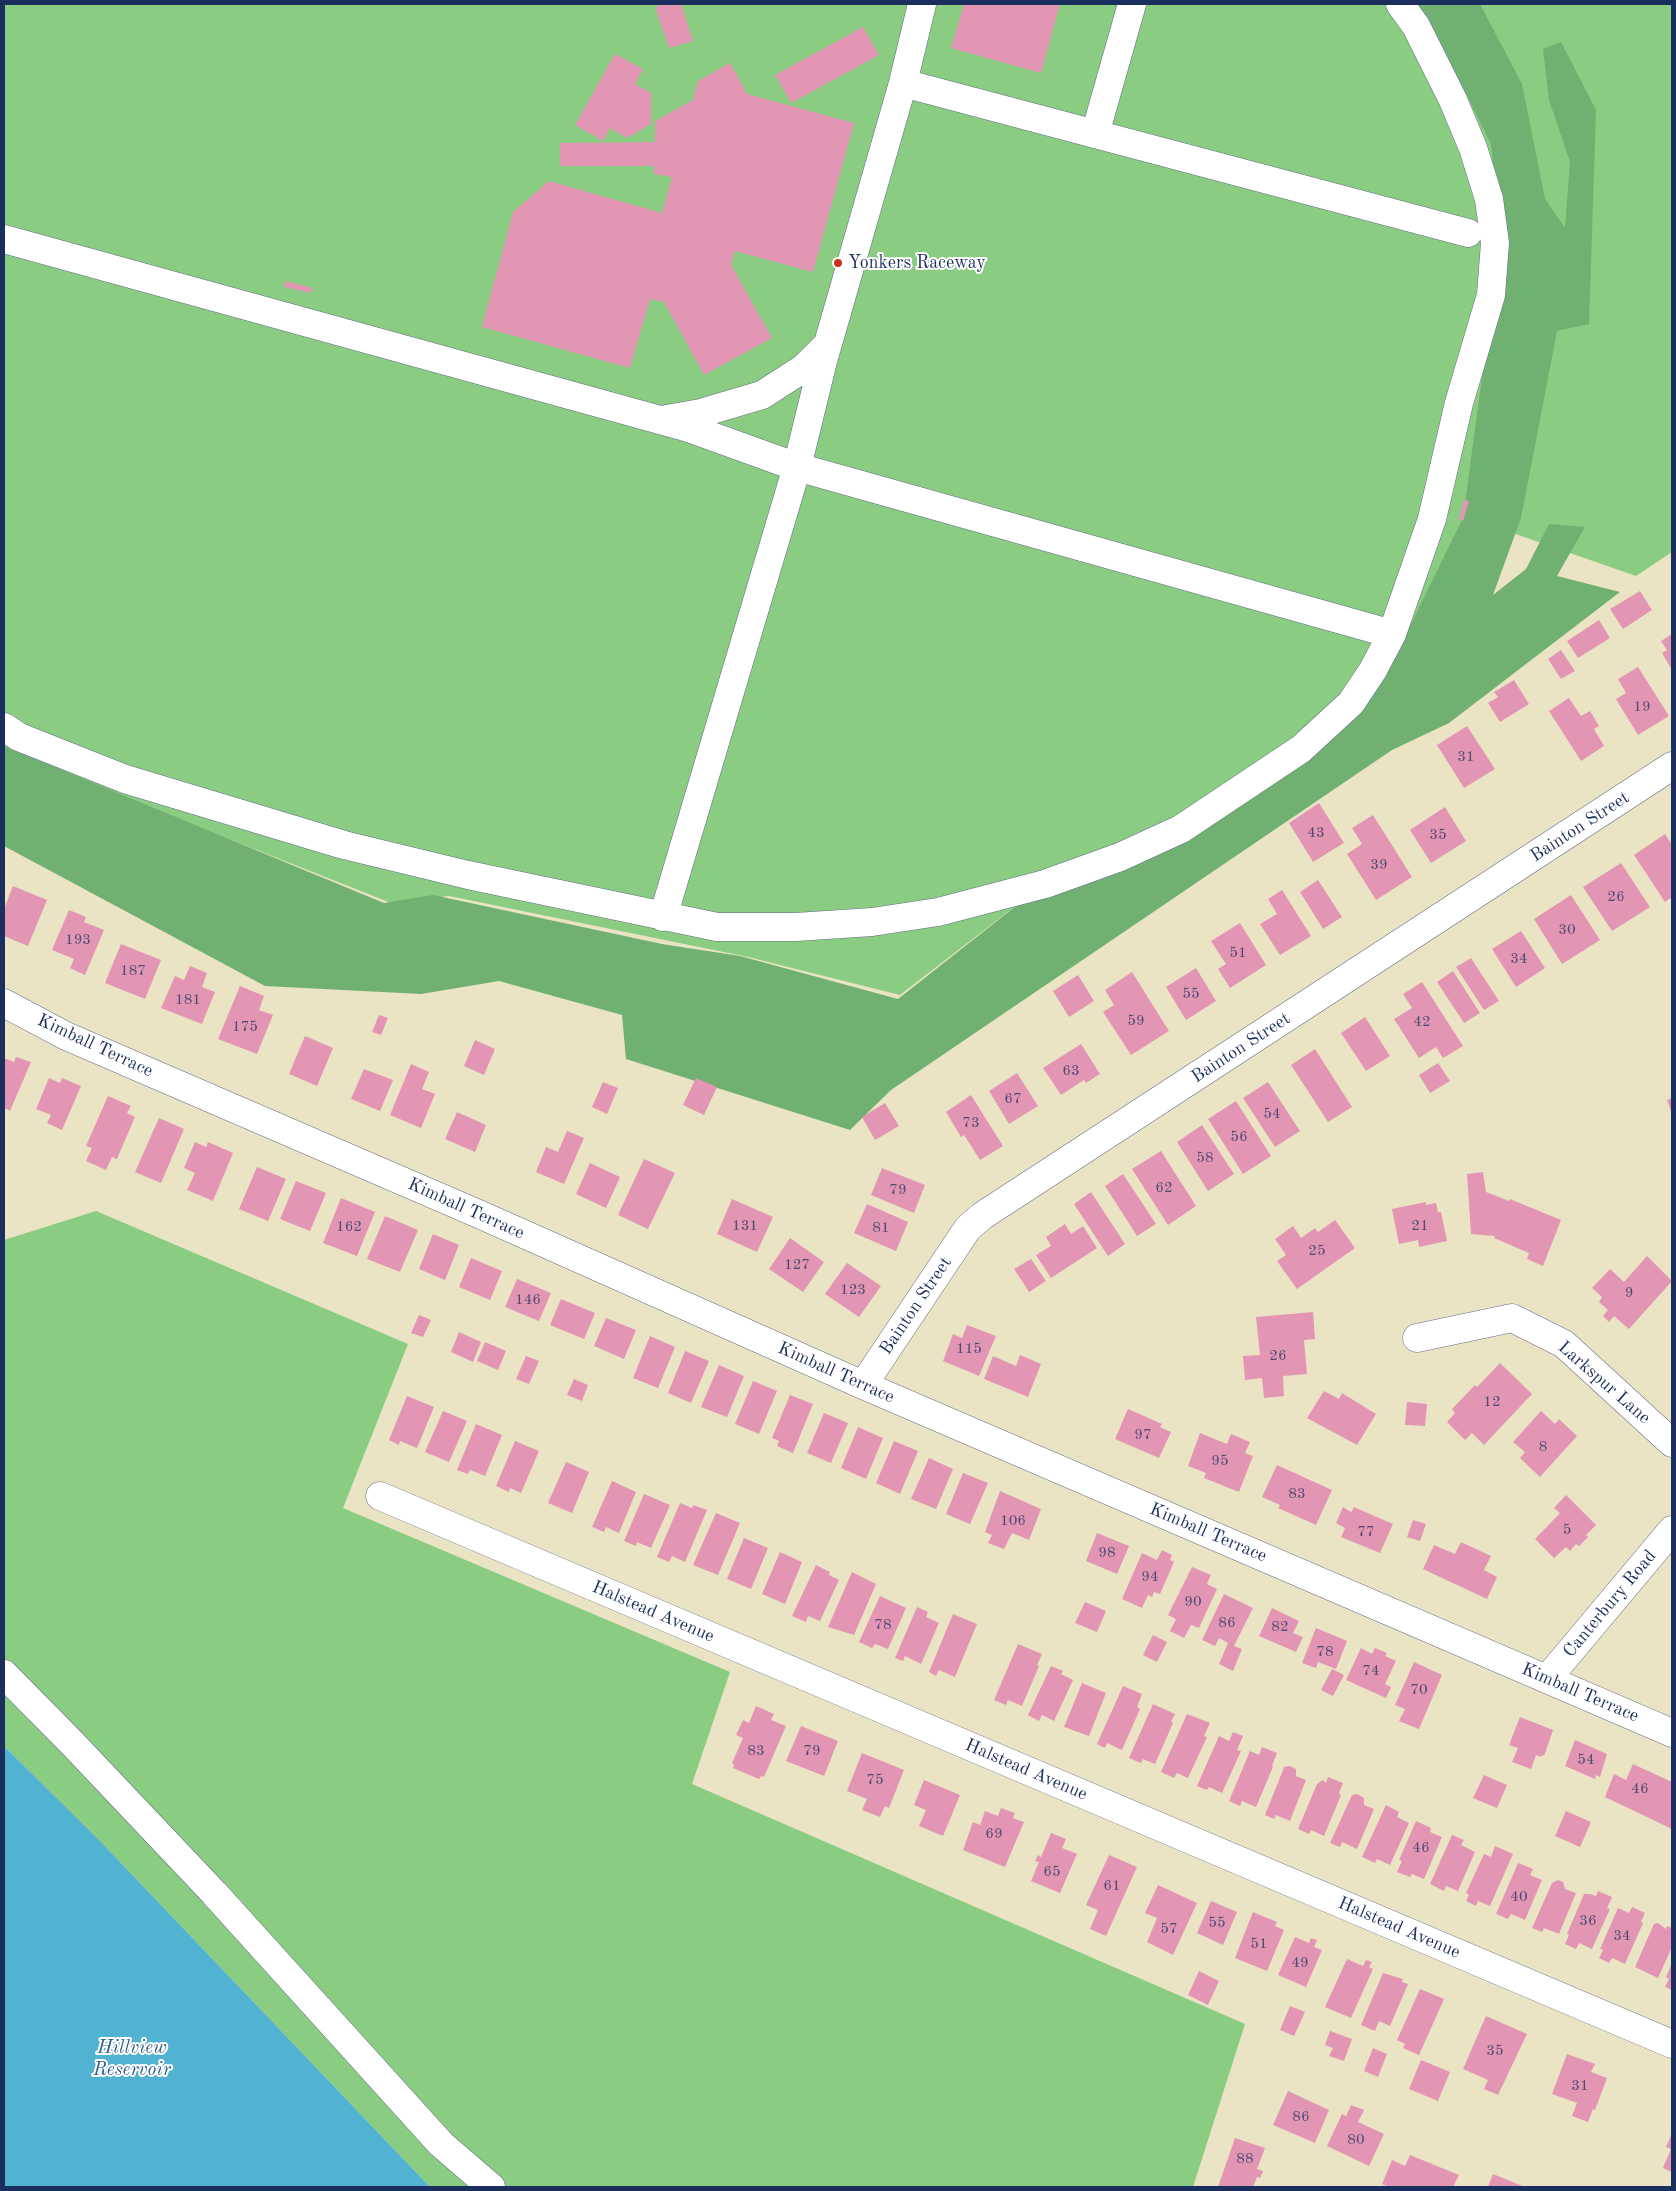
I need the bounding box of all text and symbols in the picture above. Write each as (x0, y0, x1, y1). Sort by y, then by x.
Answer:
place label: Yonkers Raceway (848, 252, 986, 274)
marker: Yonkers Raceway (832, 257, 844, 269)
house number: 19 (1633, 698, 1651, 716)
house number: 31 (1457, 748, 1475, 766)
street label: Bainton Street (1526, 787, 1634, 867)
house number: 43 (1307, 824, 1325, 842)
house number: 35 (1429, 826, 1447, 844)
house number: 39 (1370, 856, 1388, 874)
house number: 26 (1607, 888, 1625, 906)
house number: 30 (1558, 921, 1576, 939)
house number: 193 (65, 931, 91, 949)
house number: 51 (1229, 944, 1247, 962)
house number: 34 (1510, 950, 1528, 968)
house number: 187 (120, 962, 146, 980)
house number: 55 (1182, 985, 1200, 1003)
house number: 181 (175, 991, 201, 1009)
street label: Bainton Street (1187, 1008, 1295, 1088)
street label: Kimball Terrace (34, 1010, 156, 1082)
house number: 59 (1127, 1012, 1145, 1030)
house number: 42 (1413, 1013, 1431, 1031)
house number: 175 (232, 1018, 258, 1036)
house number: 63 (1062, 1062, 1080, 1080)
house number: 67 (1004, 1090, 1022, 1108)
house number: 54 (1263, 1105, 1281, 1123)
house number: 73 (962, 1114, 980, 1132)
house number: 56 (1230, 1128, 1248, 1146)
house number: 58 (1196, 1149, 1214, 1167)
street label: Kimball Terrace (404, 1174, 528, 1244)
house number: 62 (1155, 1179, 1173, 1197)
house number: 79 (889, 1181, 907, 1199)
house number: 131 (732, 1217, 758, 1235)
house number: 21 (1411, 1217, 1429, 1235)
house number: 162 (336, 1218, 362, 1236)
house number: 81 (872, 1219, 890, 1237)
house number: 25 (1308, 1242, 1326, 1260)
street label: Bainton Street (875, 1253, 957, 1359)
house number: 127 (784, 1256, 810, 1274)
house number: 123 (840, 1281, 866, 1299)
house number: 9 (1625, 1284, 1633, 1302)
house number: 146 (515, 1291, 541, 1309)
street label: Larkspur Lane (1553, 1337, 1655, 1429)
street label: Kimball Terrace (774, 1338, 898, 1408)
house number: 115 (956, 1340, 982, 1358)
house number: 26 (1269, 1347, 1287, 1365)
house number: 12 (1483, 1393, 1501, 1411)
house number: 97 (1134, 1426, 1152, 1444)
house number: 8 (1539, 1438, 1547, 1456)
house number: 95 (1211, 1452, 1229, 1470)
house number: 83 (1288, 1485, 1306, 1503)
street label: Kimball Terrace (1146, 1499, 1270, 1567)
house number: 106 (1000, 1512, 1026, 1530)
house number: 5 (1563, 1521, 1571, 1539)
house number: 77 (1357, 1523, 1375, 1541)
house number: 98 (1098, 1544, 1116, 1562)
street label: Canterbury Road (1559, 1546, 1661, 1662)
house number: 94 (1141, 1568, 1159, 1586)
street label: Halstead Avenue (589, 1577, 717, 1647)
house number: 90 (1184, 1593, 1202, 1611)
house number: 86 (1218, 1614, 1236, 1632)
house number: 78 (874, 1616, 892, 1634)
house number: 82 (1271, 1618, 1289, 1636)
house number: 78 (1316, 1643, 1334, 1661)
street label: Kimball Terrace (1518, 1659, 1642, 1727)
house number: 74 (1362, 1662, 1380, 1680)
house number: 70 (1410, 1681, 1428, 1699)
street label: Halstead Avenue (962, 1735, 1090, 1805)
house number: 83 (747, 1742, 765, 1760)
house number: 79 (803, 1742, 821, 1760)
house number: 54 (1577, 1751, 1595, 1769)
house number: 75 (866, 1771, 884, 1789)
house number: 46 (1631, 1780, 1649, 1798)
house number: 69 (985, 1825, 1003, 1843)
house number: 46 (1412, 1839, 1430, 1857)
house number: 65 (1043, 1863, 1061, 1881)
house number: 61 (1103, 1877, 1121, 1895)
house number: 40 (1510, 1888, 1528, 1906)
street label: Halstead Avenue (1335, 1893, 1463, 1963)
house number: 36 (1579, 1912, 1597, 1930)
house number: 55 (1208, 1914, 1226, 1932)
house number: 57 (1160, 1920, 1178, 1938)
house number: 34 (1613, 1927, 1631, 1945)
house number: 51 (1250, 1935, 1268, 1953)
house number: 49 (1291, 1954, 1309, 1972)
water label: Hillview Reservoir (93, 2037, 171, 2081)
house number: 35 (1486, 2042, 1504, 2060)
house number: 31 (1571, 2077, 1589, 2095)
house number: 86 (1292, 2108, 1310, 2126)
house number: 80 (1347, 2131, 1365, 2149)
house number: 88 (1236, 2150, 1254, 2168)

